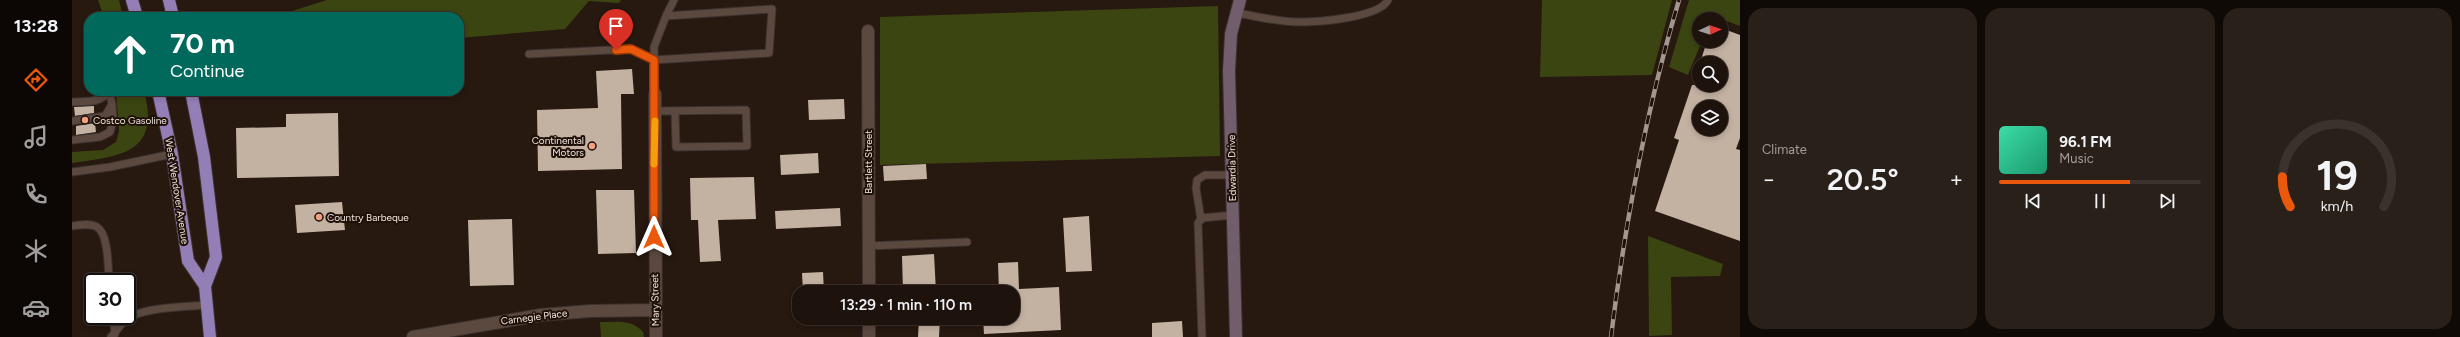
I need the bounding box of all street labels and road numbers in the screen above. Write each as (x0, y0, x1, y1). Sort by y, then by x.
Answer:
street label: Bartlett Street (862, 130, 875, 194)
street label: Edwardia Drive (1225, 134, 1239, 202)
street label: West Wendover Avenue (162, 137, 192, 246)
street label: Mary Street (648, 273, 662, 326)
street label: Carnegie Place (500, 306, 568, 328)

